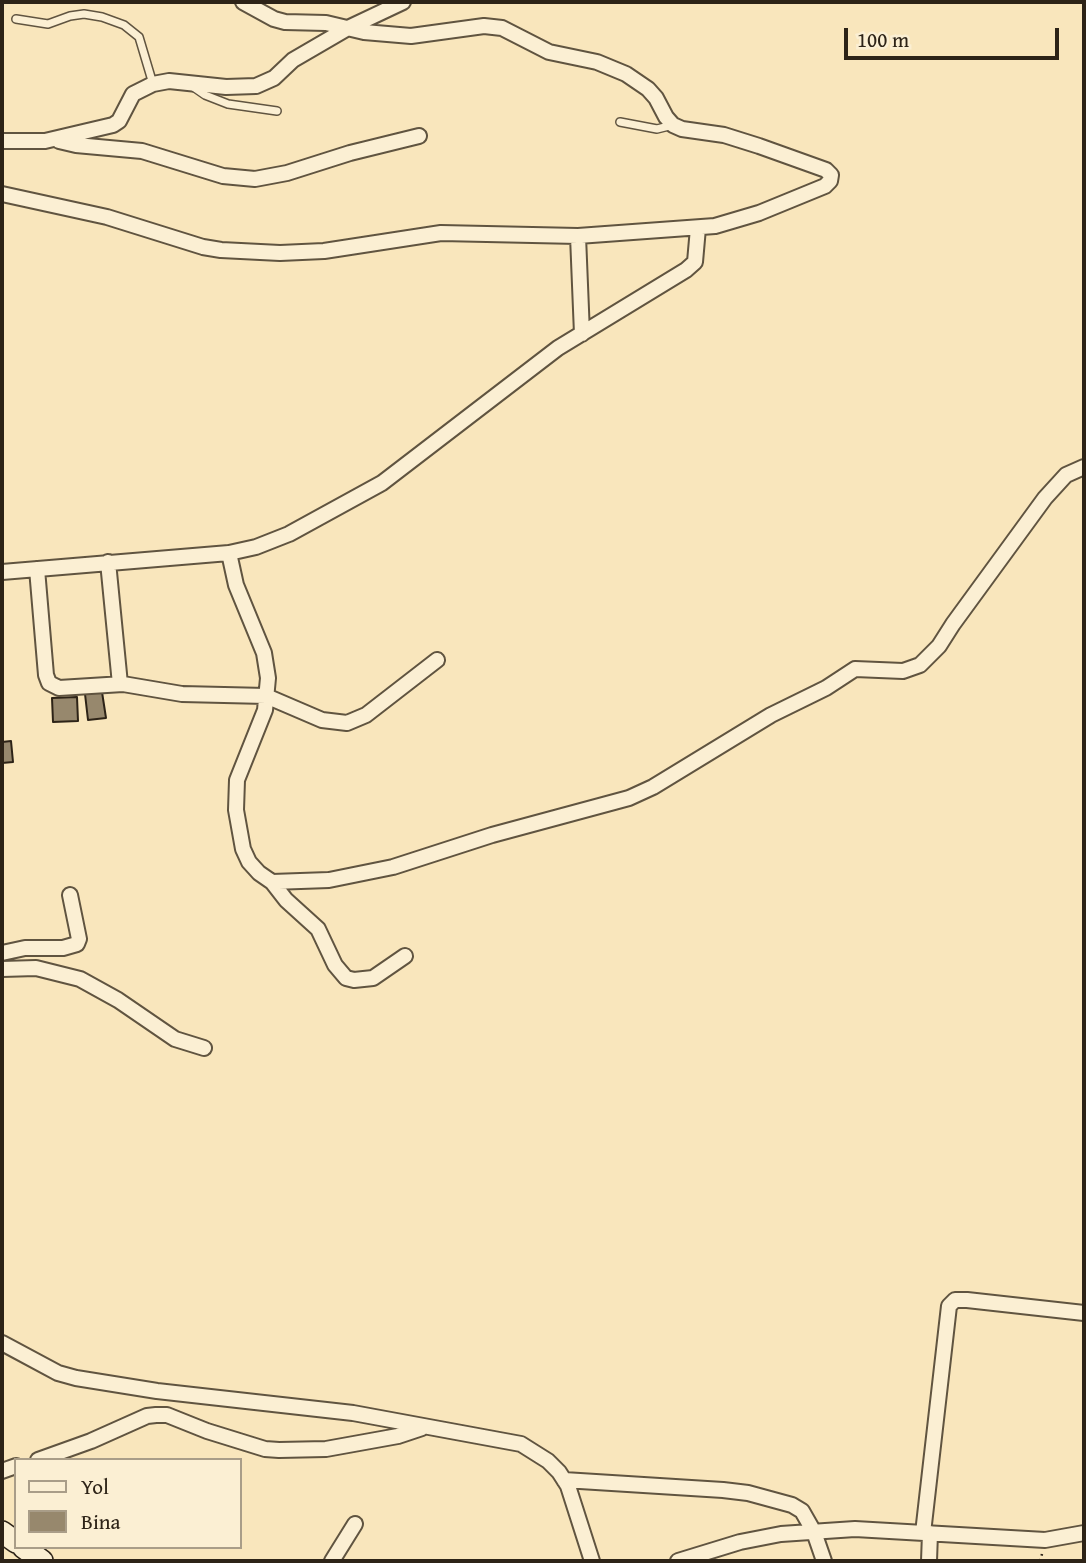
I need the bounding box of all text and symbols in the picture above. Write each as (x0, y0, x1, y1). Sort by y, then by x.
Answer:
scale bar (848, 14, 1063, 58)
text: 100 m (857, 24, 909, 55)
legend (14, 1458, 242, 1549)
text: Yol (81, 1471, 109, 1502)
text: Bina (81, 1506, 121, 1537)

